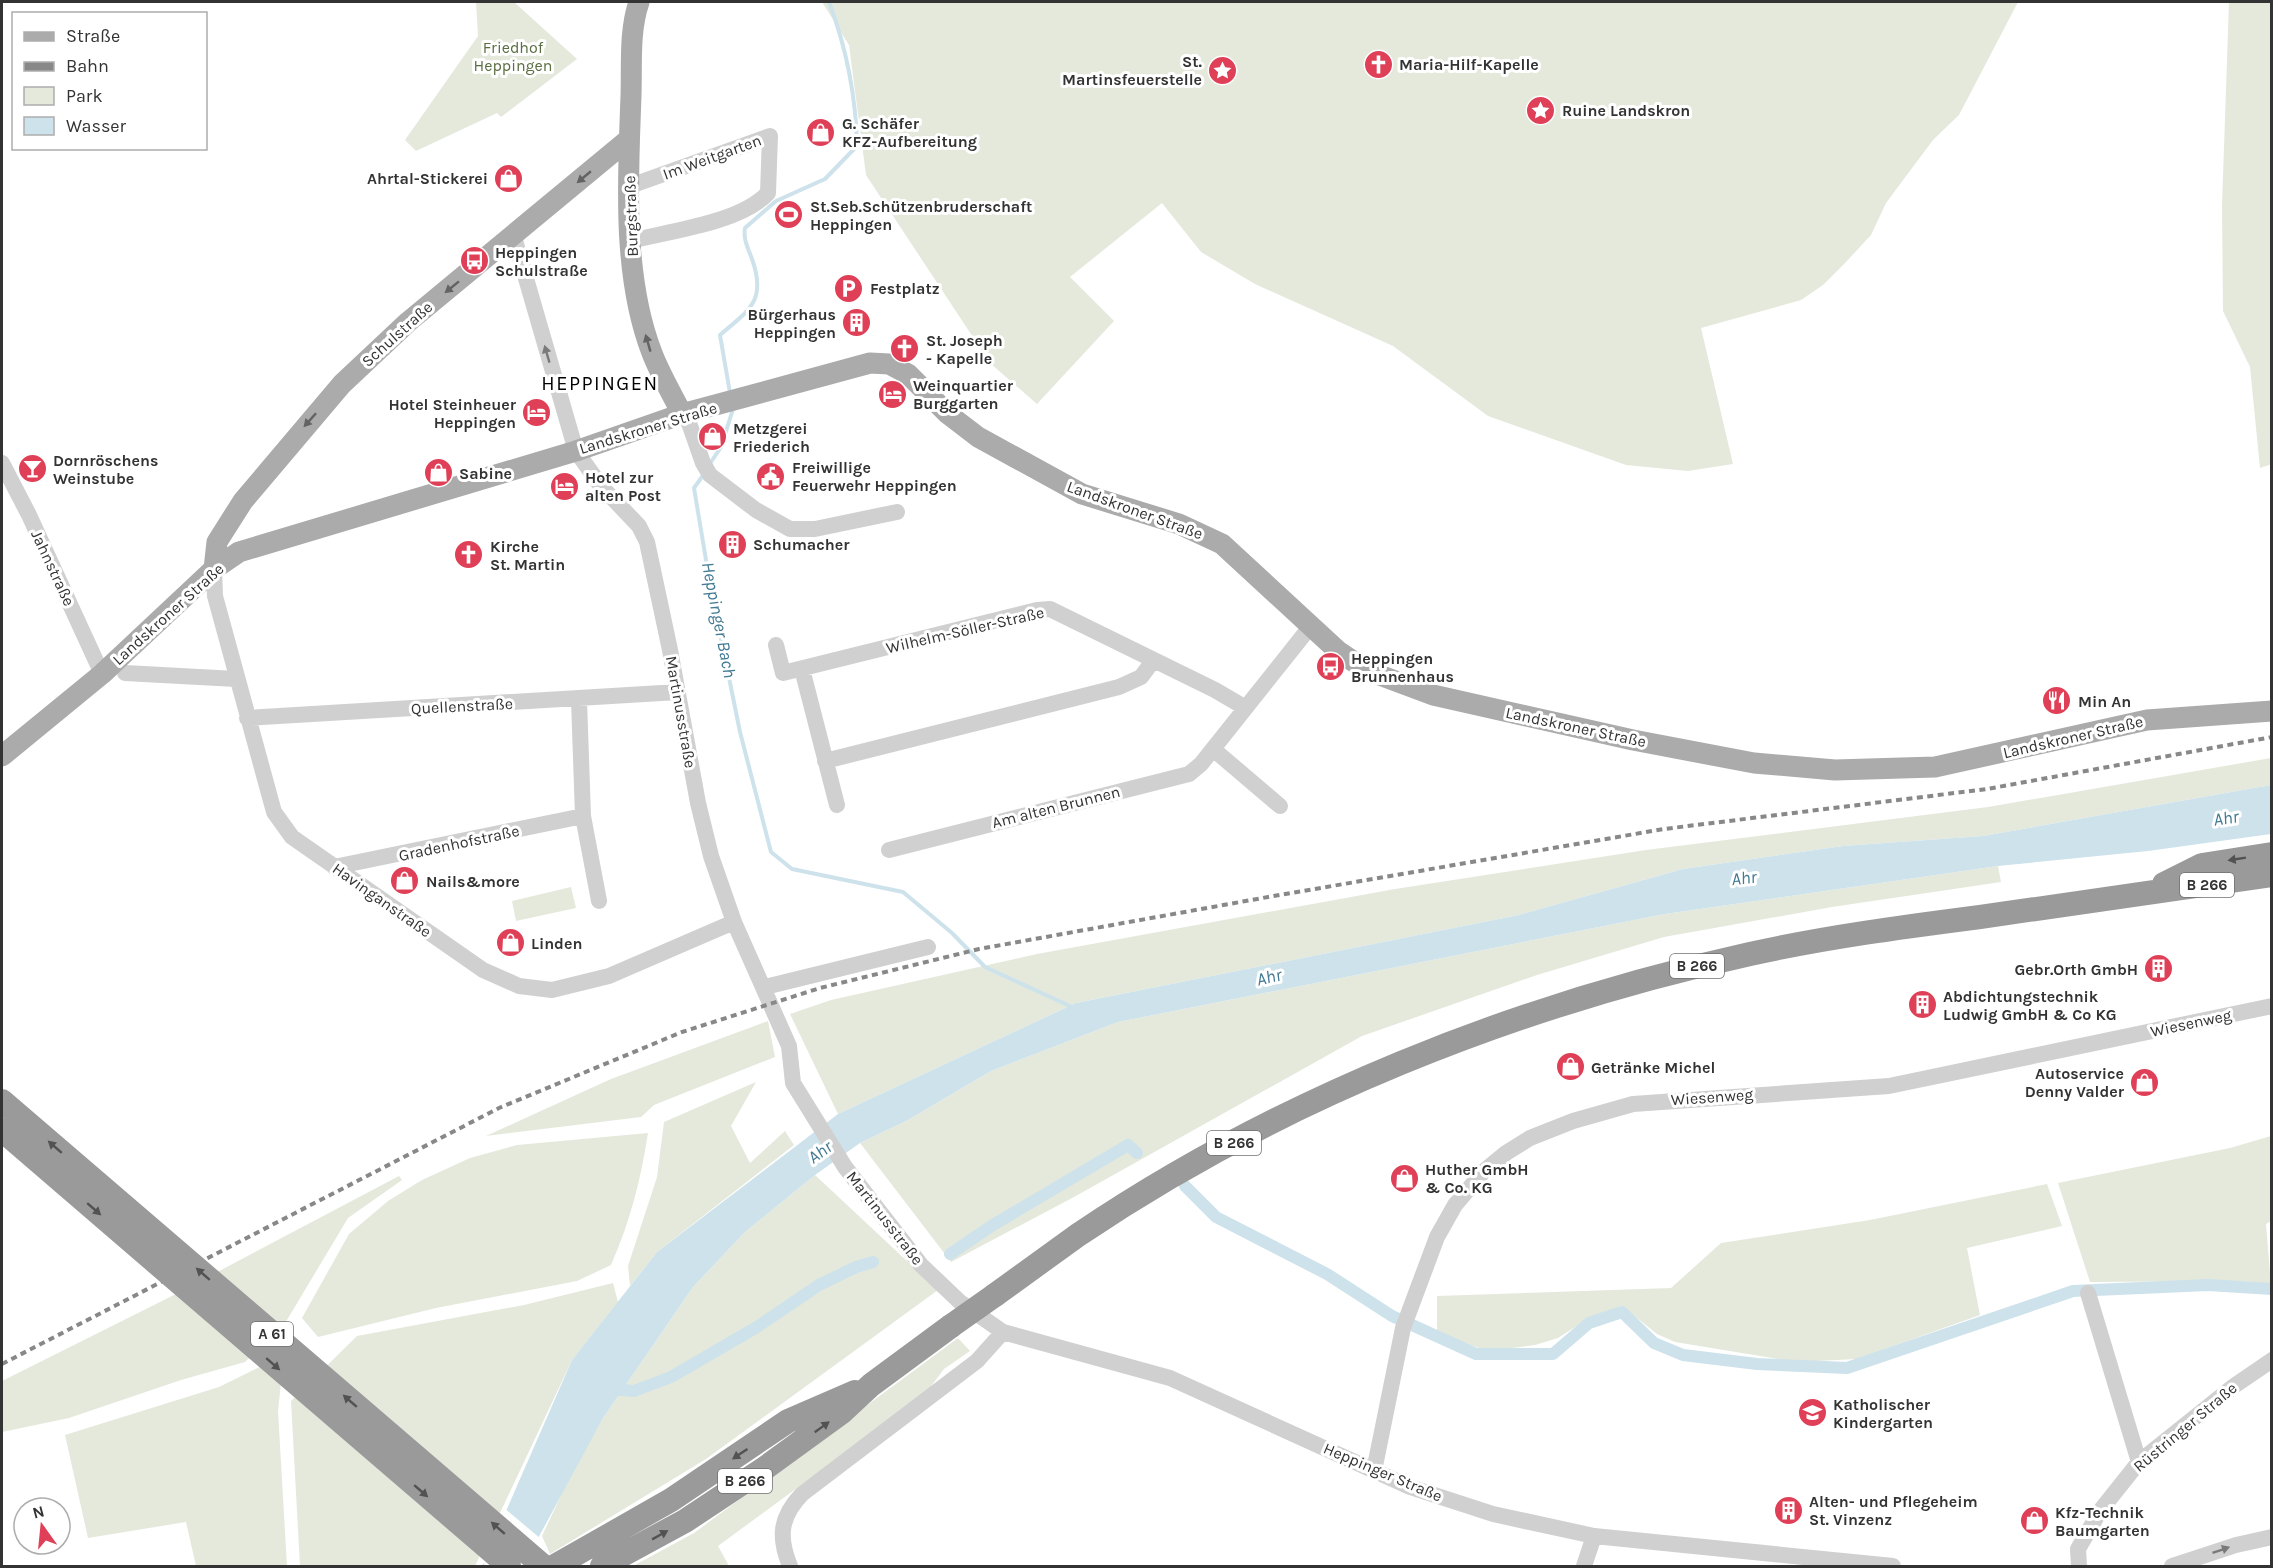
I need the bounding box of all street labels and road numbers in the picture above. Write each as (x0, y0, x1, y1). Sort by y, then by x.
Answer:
street label: Im Weitgarten (660, 130, 764, 184)
street label: Burgstraße (620, 175, 642, 257)
street label: Schulstraße (358, 297, 436, 371)
street label: Landskroner Straße (577, 398, 719, 458)
street label: Landskroner Straße (1064, 477, 1206, 543)
street label: Jahnstraße (27, 527, 79, 609)
street label: Landskroner Straße (108, 559, 228, 669)
street label: Wilhelm-Söller-Straße (884, 603, 1046, 657)
street label: Martinusstraße (662, 654, 700, 770)
street label: Quellenstraße (410, 694, 514, 718)
street label: Landskroner Straße (1504, 703, 1648, 751)
street label: Landskroner Straße (2001, 712, 2145, 762)
street label: Am alten Brunnen (990, 782, 1122, 832)
street label: Gradenhofstraße (397, 821, 521, 865)
street label: Havinganstraße (329, 859, 435, 941)
road number: B 266 (2180, 873, 2234, 897)
road number: B 266 (1670, 954, 1724, 978)
street label: Wiesenweg (2149, 1005, 2233, 1041)
street label: Wiesenweg (1670, 1085, 1754, 1109)
road number: B 266 (1207, 1131, 1261, 1155)
street label: Martinusstraße (843, 1167, 927, 1269)
road number: A 61 (251, 1322, 293, 1346)
street label: Rüstringer Straße (2129, 1378, 2241, 1476)
street label: Heppinger Straße (1321, 1438, 1445, 1506)
road number: B 266 (718, 1469, 772, 1493)

